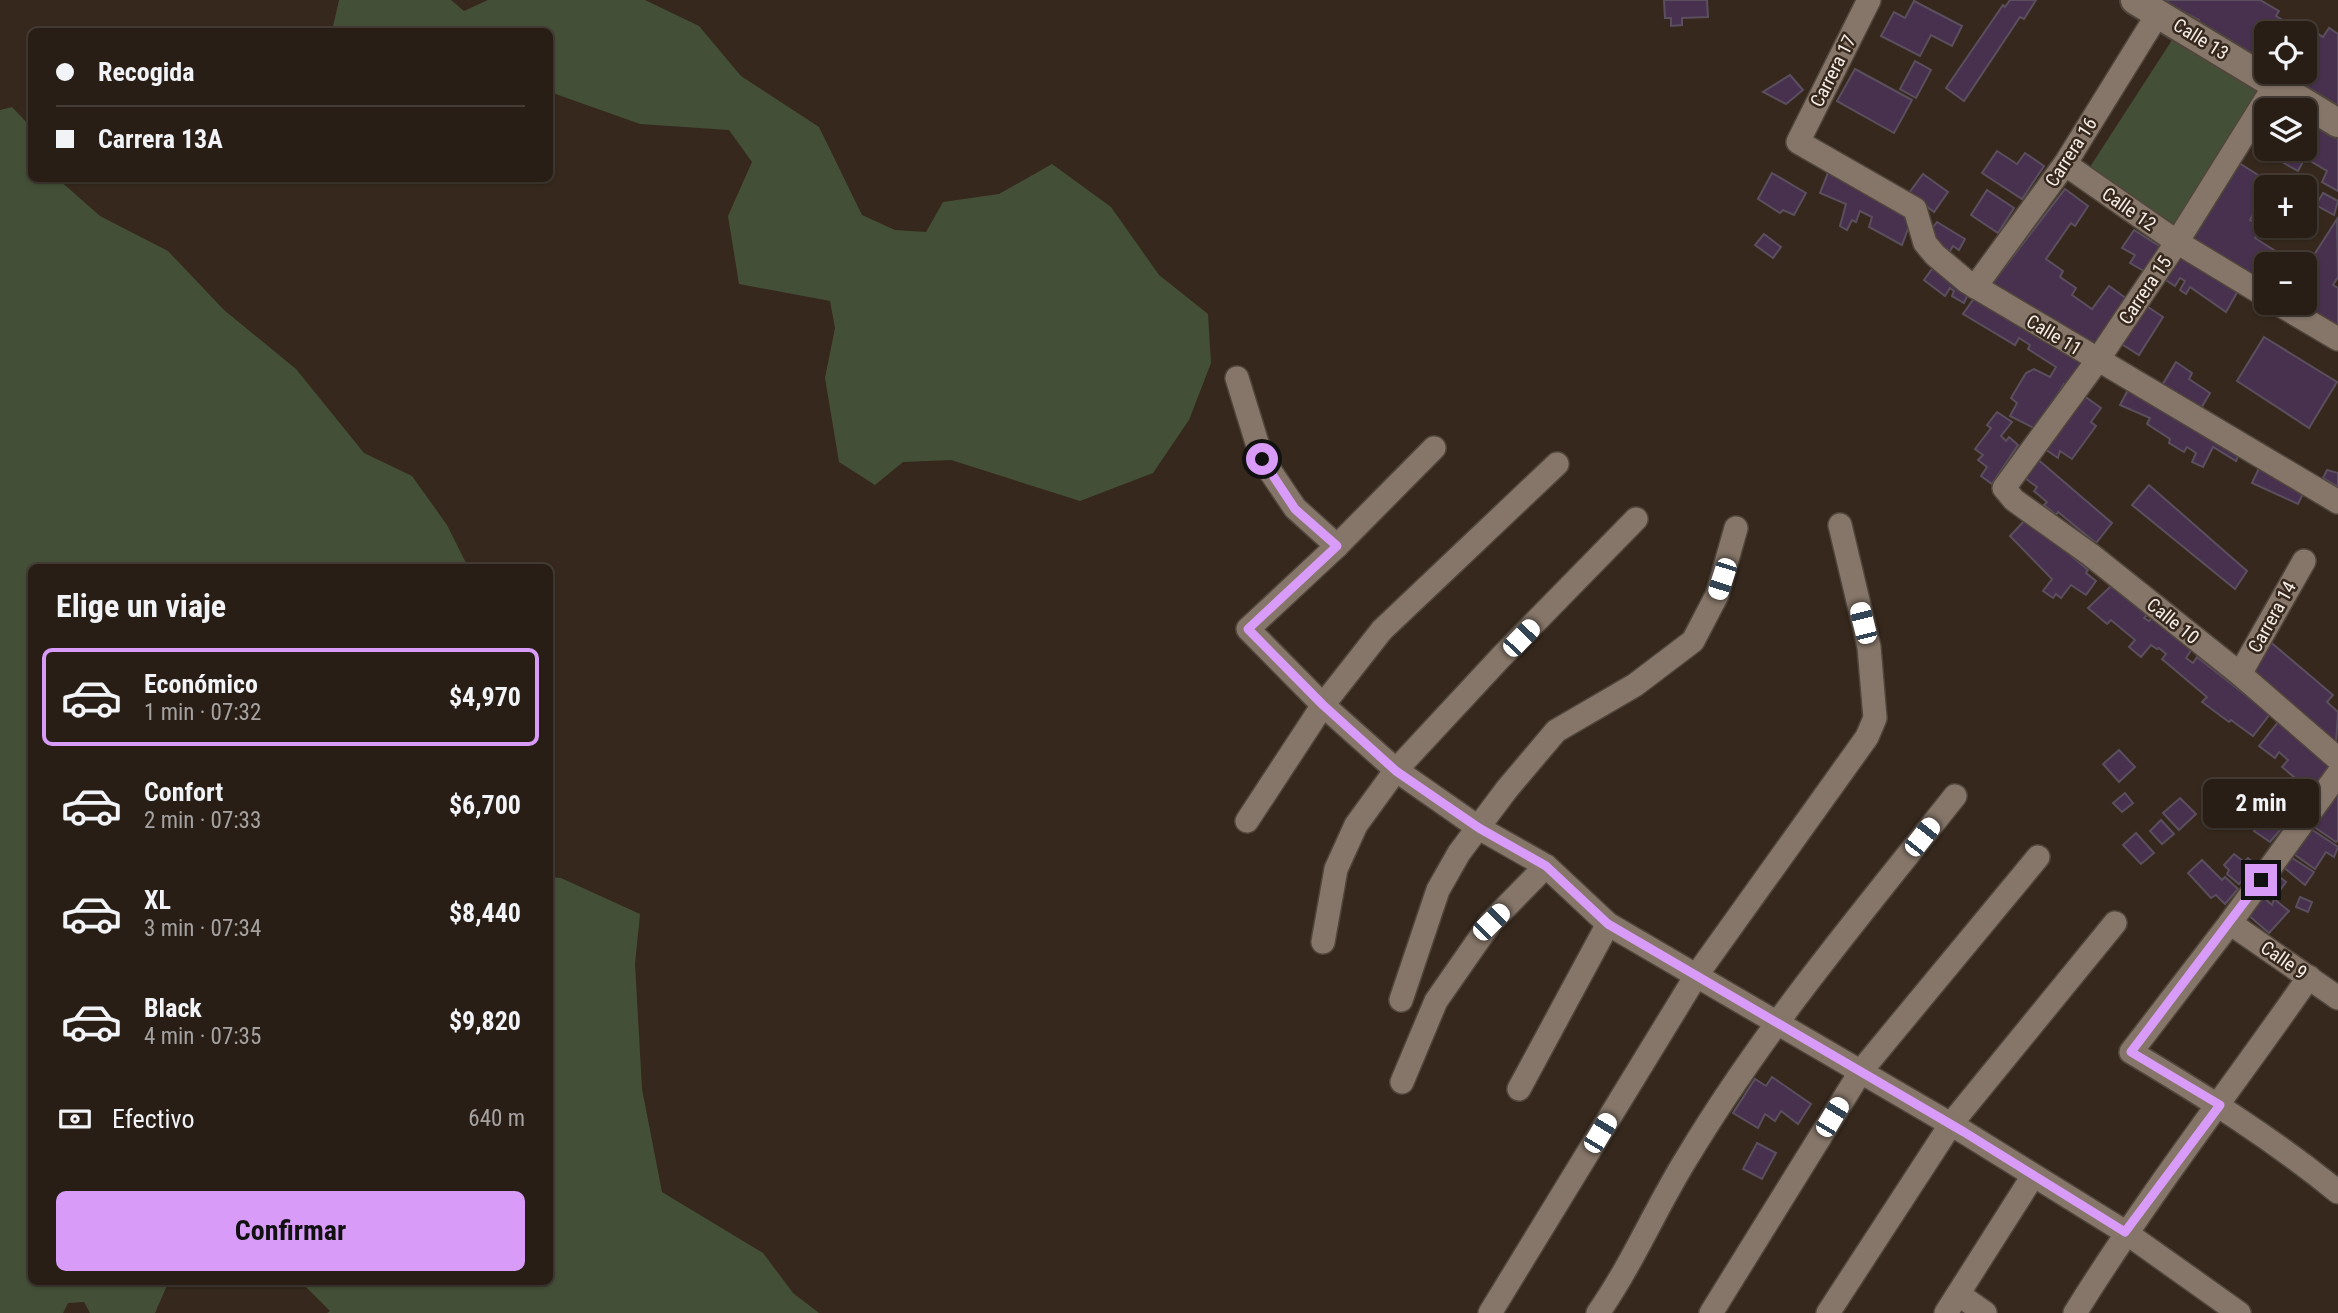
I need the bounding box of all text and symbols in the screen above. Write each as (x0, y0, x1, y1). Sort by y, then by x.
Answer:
street label: Calle 13 (2169, 13, 2233, 65)
map controls (2254, 21, 2317, 315)
button: locate (2254, 21, 2317, 84)
street label: Carrera 17 (1805, 31, 1861, 111)
text: Recogida (98, 57, 195, 87)
button: layers (2254, 98, 2317, 161)
street label: Carrera 16 (2040, 113, 2102, 191)
text: Carrera 13A (98, 124, 223, 154)
button: + (2254, 175, 2317, 238)
street label: Calle 12 (2098, 182, 2160, 236)
street label: Carrera 15 (2114, 251, 2176, 329)
button: − (2254, 252, 2317, 315)
street label: Calle 11 (2022, 310, 2086, 360)
route start (1246, 443, 1278, 475)
car (1706, 556, 1739, 602)
street label: Carrera 14 (2243, 577, 2301, 657)
text: Elige un viaje (56, 587, 226, 625)
street label: Calle 10 (2142, 593, 2204, 649)
car (1848, 600, 1879, 646)
car (1499, 616, 1544, 660)
icon: car (60, 666, 123, 729)
text: Económico (144, 669, 258, 699)
text: $4,970 (449, 682, 521, 712)
text: 1 min · 07:32 (144, 699, 261, 726)
icon: car (60, 774, 123, 837)
text: Confort (144, 777, 223, 807)
callout: 2 min (2203, 778, 2319, 828)
text: $6,700 (449, 790, 521, 820)
text: 2 min (2235, 790, 2287, 817)
text: 2 min · 07:33 (144, 807, 261, 834)
car (1901, 814, 1944, 860)
route end (2245, 864, 2277, 896)
icon: car (60, 882, 123, 945)
text: XL (144, 885, 171, 915)
text: $8,440 (449, 898, 521, 928)
car (1469, 900, 1514, 944)
text: 3 min · 07:34 (144, 915, 261, 942)
street label: Calle 9 (2256, 936, 2312, 984)
icon: car (60, 990, 123, 1053)
text: Black (144, 993, 202, 1023)
text: $9,820 (449, 1006, 521, 1036)
text: 4 min · 07:35 (144, 1023, 261, 1050)
car (1813, 1094, 1852, 1140)
icon: cash (56, 1100, 94, 1138)
text: Efectivo (112, 1104, 194, 1134)
text: 640 m (468, 1105, 525, 1132)
car (1581, 1110, 1620, 1156)
button: Confirmar (56, 1191, 525, 1271)

